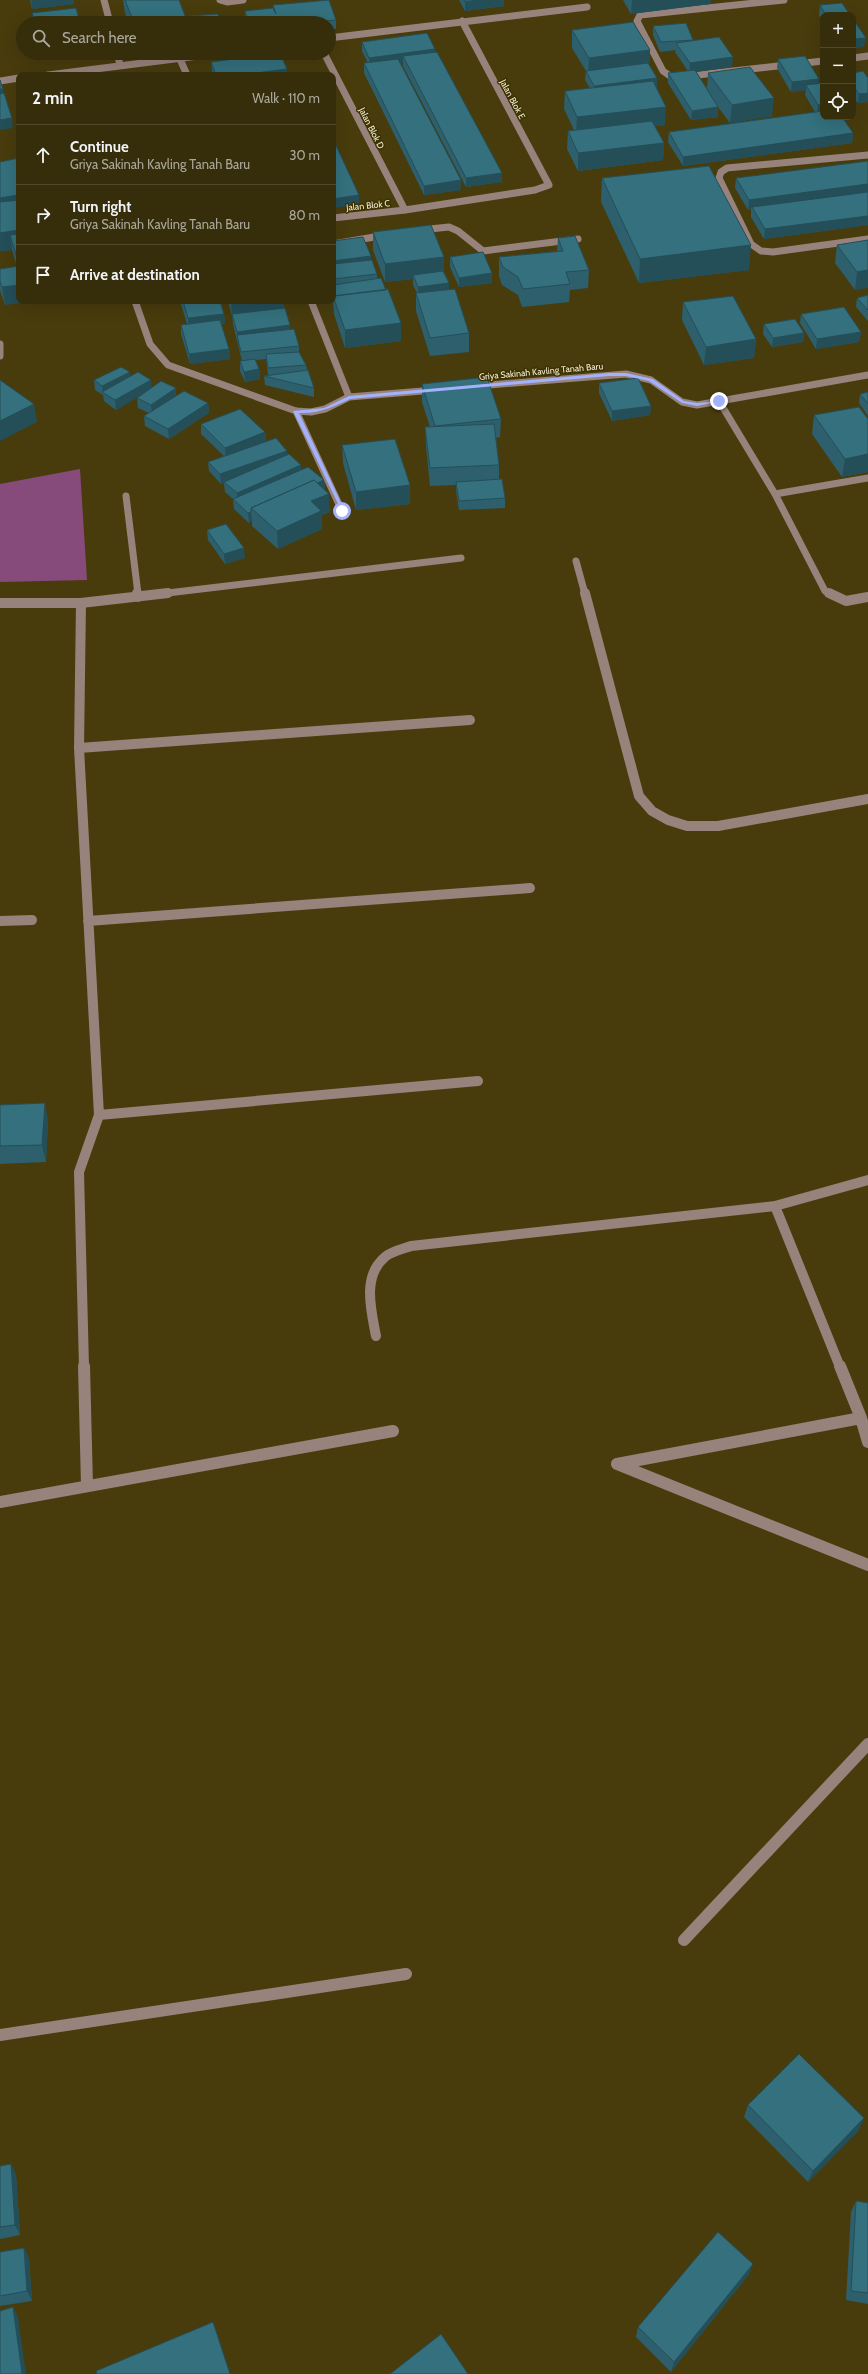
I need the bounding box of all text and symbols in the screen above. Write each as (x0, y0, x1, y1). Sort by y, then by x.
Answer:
map controls (820, 12, 856, 120)
button: + (820, 12, 856, 48)
search box (16, 16, 336, 60)
icon: search (30, 27, 52, 49)
text: Search here (62, 29, 137, 47)
button: − (820, 48, 856, 84)
street label: Jalan Blok E (497, 76, 528, 121)
button: locate (820, 84, 856, 120)
text: 2 min (32, 88, 73, 108)
text: Walk · 110 m (252, 90, 320, 106)
street label: Jalan Blok D (356, 105, 387, 151)
text: Continue (70, 138, 129, 156)
icon: ahead (32, 144, 54, 166)
text: 30 m (290, 147, 320, 163)
text: Griya Sakinah Kavling Tanah Baru (70, 156, 250, 172)
street label: Jalan Blok C (345, 197, 391, 213)
text: Turn right (70, 198, 131, 216)
icon: right (32, 204, 54, 226)
text: 80 m (289, 207, 320, 223)
text: Griya Sakinah Kavling Tanah Baru (70, 216, 250, 232)
icon: arrive (32, 264, 54, 286)
text: Arrive at destination (70, 266, 200, 284)
street label: Griya Sakinah Kavling Tanah Baru (478, 360, 604, 382)
route end (710, 392, 728, 410)
route start (333, 502, 351, 520)

